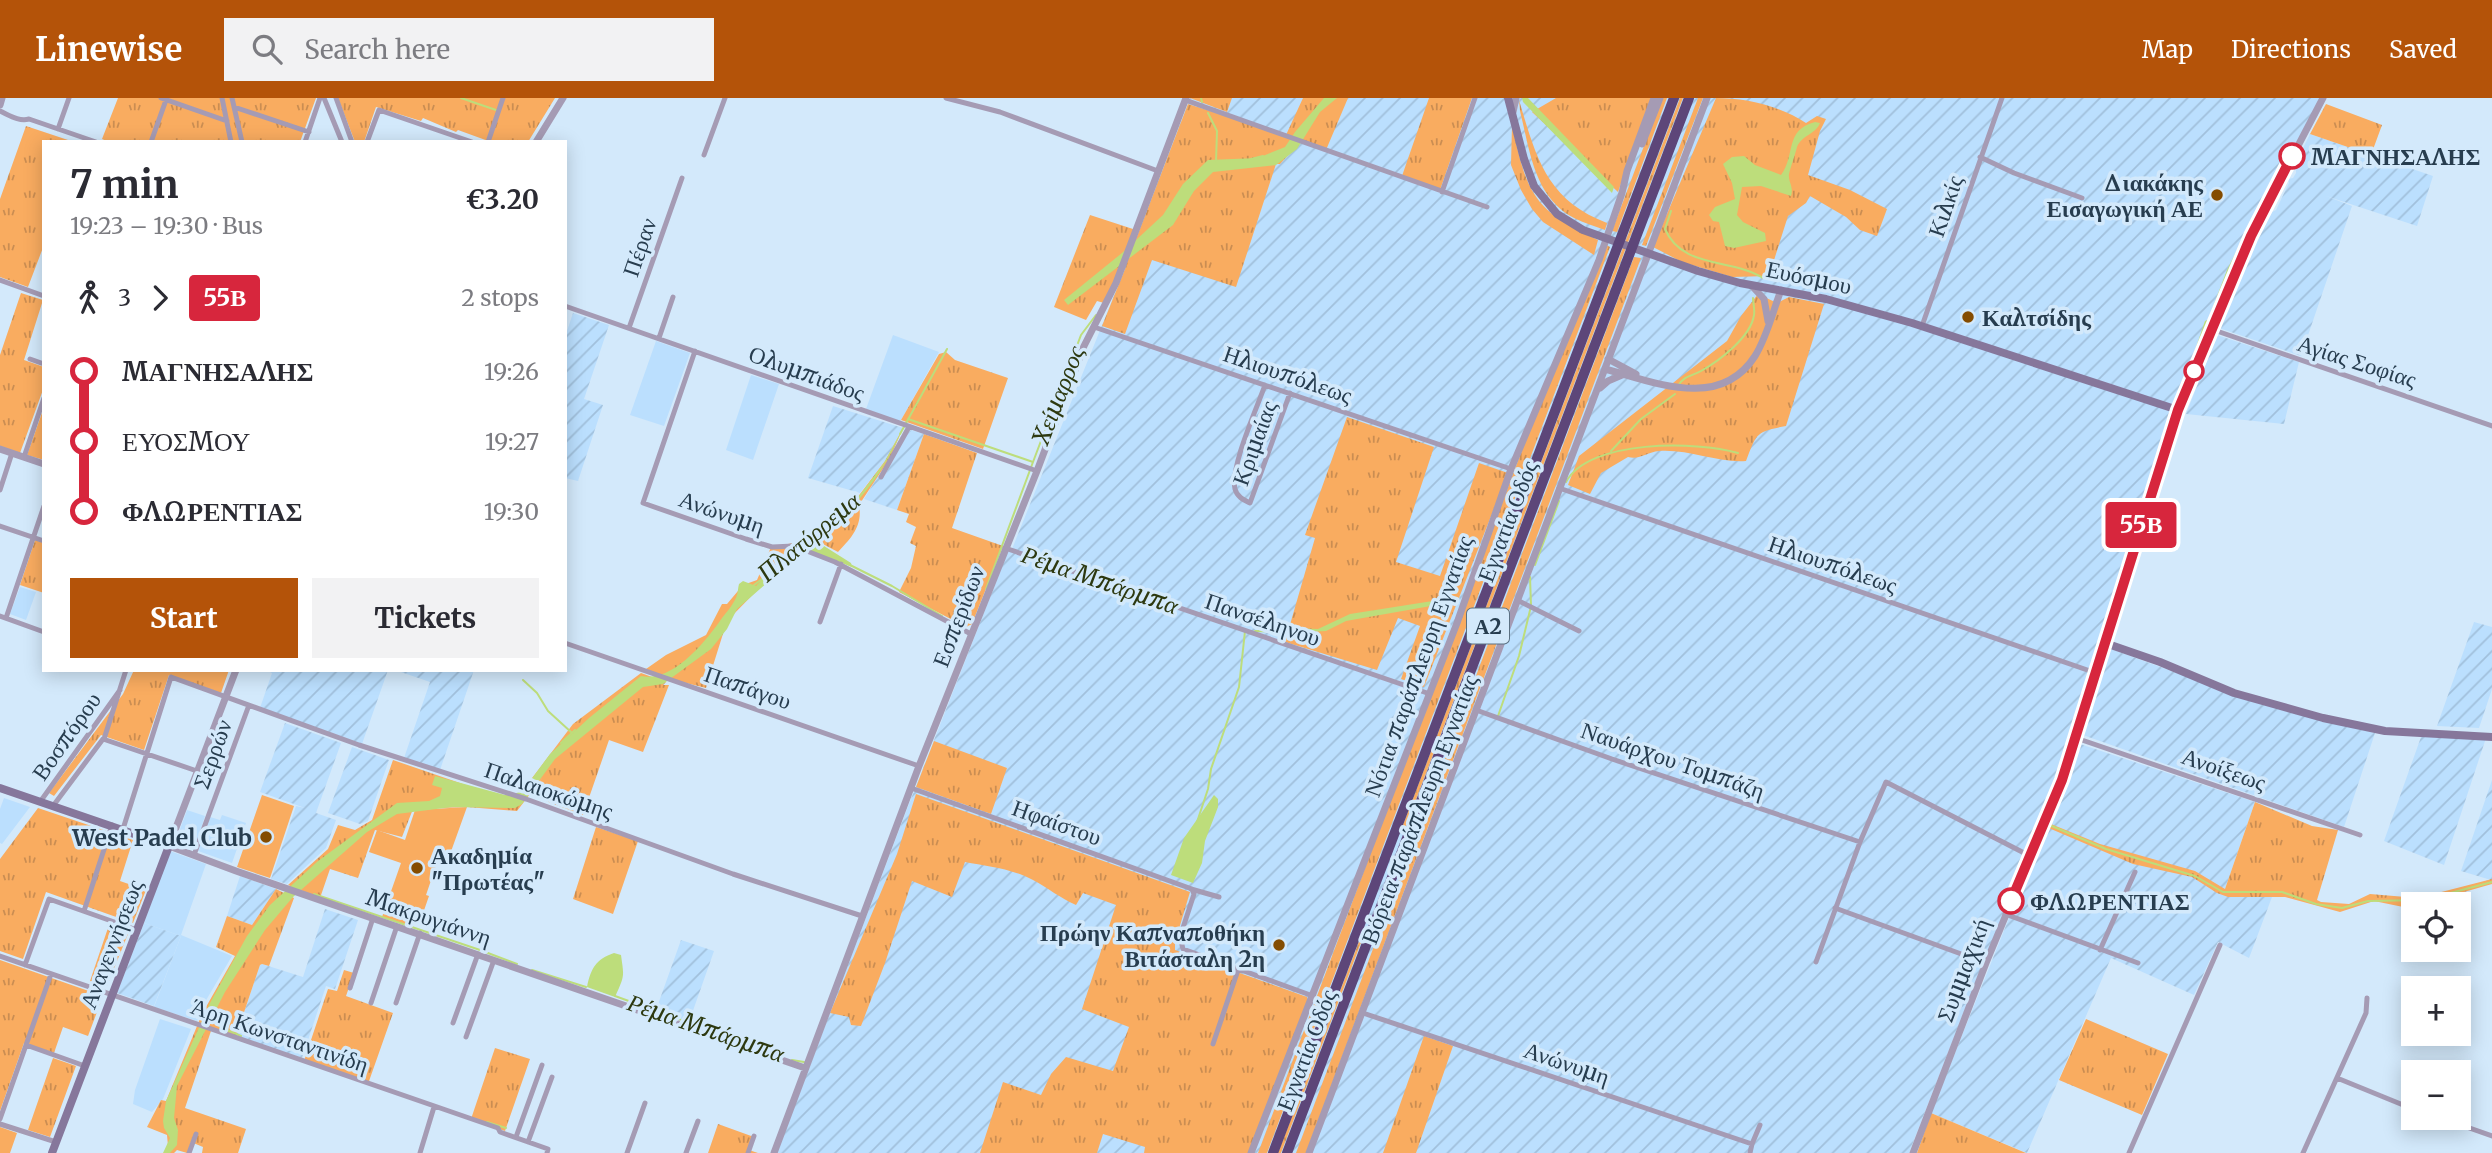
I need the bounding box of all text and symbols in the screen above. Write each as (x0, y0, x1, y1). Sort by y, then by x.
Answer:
search box (224, 18, 714, 81)
text: Linewise (35, 29, 182, 70)
icon: search (248, 30, 286, 68)
text: Search here (304, 33, 450, 66)
text: Map (2142, 34, 2193, 65)
text: Directions (2231, 34, 2351, 65)
text: Saved (2389, 34, 2457, 65)
place label: ΜΑΓΝΗΣΑΛΗΣ (2311, 142, 2480, 171)
marker: ΜΑΓΝΗΣΑΛΗΣ (2279, 143, 2305, 169)
text: 7 min (70, 161, 179, 208)
place label: Διακάκης Εισαγωγική ΑΕ (2046, 168, 2203, 223)
street label: Κιλκίς (1921, 171, 1969, 241)
text: €3.20 (466, 183, 539, 216)
marker: Διακάκης Εισαγωγική ΑΕ (2209, 187, 2225, 203)
text: 19:23 – 19:30 · Bus (70, 211, 263, 240)
street label: Πέραν (615, 214, 663, 280)
street label: Ευόσμου (1764, 254, 1854, 300)
icon: walk (70, 279, 108, 317)
icon: forward (141, 279, 179, 317)
text: 55Β (203, 282, 246, 313)
text: 3 (118, 283, 131, 312)
text: 2 stops (461, 283, 539, 312)
place label: Καλτσίδης (1982, 303, 2091, 332)
marker: Καλτσίδης (1960, 309, 1976, 325)
street label: Αγίας Σοφίας (2294, 328, 2420, 394)
street label: Ηλιουπόλεως (1220, 338, 1356, 410)
street label: Ολυμπιάδος (745, 339, 869, 407)
water label: Χείμαρρος (1025, 341, 1091, 450)
text: ΜΑΓΝΗΣΑΛΗΣ (122, 355, 314, 388)
text: 19:26 (484, 357, 539, 386)
unlabelled marker (2184, 361, 2204, 381)
street label: Κριμαίας (1225, 397, 1283, 489)
text: ΕΥΟΣΜΟΥ (122, 425, 250, 458)
text: 19:27 (485, 427, 539, 456)
street label: Εγνατία Οδός (1471, 456, 1543, 586)
street label: Ανώνυμη (675, 484, 769, 540)
water label: Πλατύρρεμα (752, 485, 867, 589)
text: ΦΛΩΡΕΝΤΙΑΣ (122, 495, 303, 528)
text: 19:30 (484, 497, 539, 526)
line badge: 55Β (2101, 502, 2181, 548)
text: 55Β (2119, 509, 2163, 540)
street label: Ηλιουπόλεως (1765, 528, 1901, 600)
street label: Νότια παράπλευρη Εγνατίας (1357, 532, 1479, 800)
water label: Ρέμα Μπάρμπα (1017, 538, 1183, 621)
street label: Εσπερίδων (925, 561, 991, 671)
button: Start (70, 578, 298, 658)
button: Tickets (312, 578, 539, 658)
street label: Πανσέληνου (1202, 586, 1324, 652)
road number: Α2 (1467, 608, 1509, 644)
street label: Παπάγου (701, 659, 795, 715)
street label: Βόρεια παράπλευρη Εγνατίας (1354, 670, 1484, 948)
street label: Βοσπόρου (25, 686, 107, 786)
street label: Σερρών (186, 715, 238, 793)
street label: Ναυάρχου Τομπάζη (1577, 715, 1769, 805)
street label: Ανοίξεως (2178, 741, 2270, 797)
street label: Παλαιοκώμης (481, 755, 617, 825)
street label: Ηφαίστου (1009, 793, 1105, 851)
place label: West Padel Club (71, 823, 252, 852)
marker: West Padel Club (258, 829, 274, 845)
place label: Ακαδημία "Πρωτέας" (431, 841, 545, 896)
marker: Ακαδημία "Πρωτέας" (409, 860, 425, 876)
street label: Αναγεννήσεως (73, 875, 149, 1013)
street label: Μακρυγιάννη (363, 882, 495, 952)
place label: ΦΛΩΡΕΝΤΙΑΣ (2030, 887, 2190, 916)
marker: ΦΛΩΡΕΝΤΙΑΣ (1998, 888, 2024, 914)
map controls (2401, 892, 2471, 1130)
button: locate (2401, 892, 2471, 962)
street label: Συμμαχική (1930, 914, 1996, 1026)
place label: Πρώην Καπναποθήκη Βιτάσταλη 2η (1040, 918, 1265, 973)
marker: Πρώην Καπναποθήκη Βιτάσταλη 2η (1271, 937, 1287, 953)
button: + (2401, 976, 2471, 1046)
street label: Εγνατία Οδός (1270, 985, 1342, 1115)
water label: Ρέμα Μπάρμπα (623, 986, 789, 1069)
street label: Άρη Κωνσταντινίδη (187, 991, 373, 1079)
street label: Ανώνυμη (1520, 1035, 1614, 1091)
button: − (2401, 1060, 2471, 1130)

